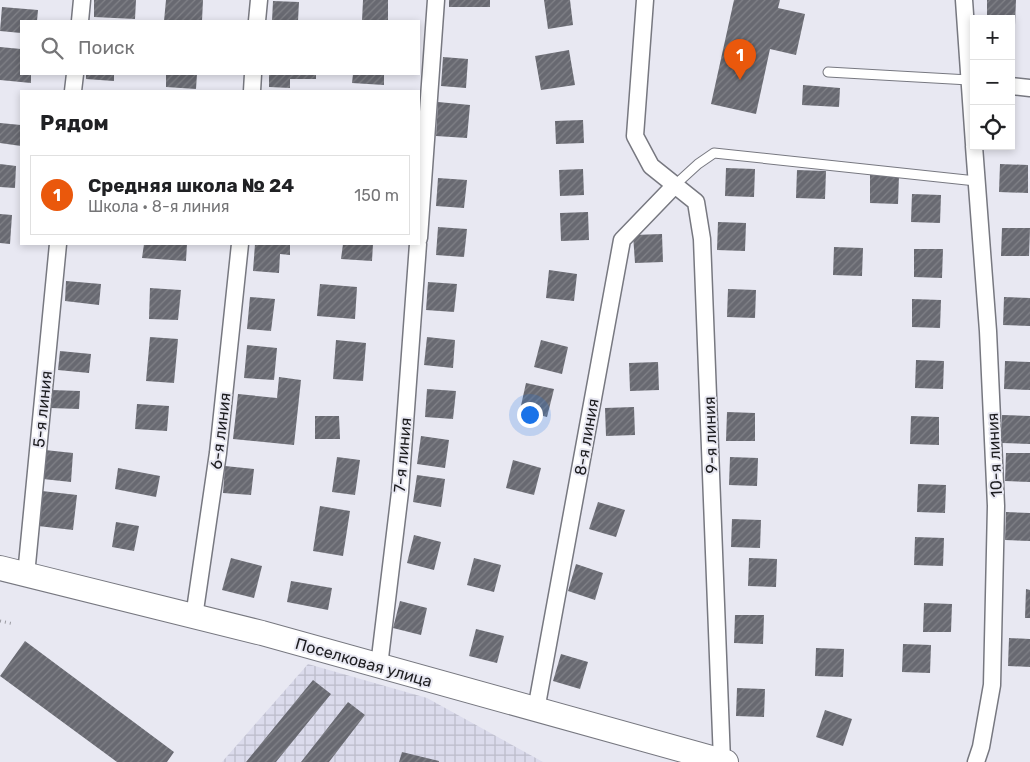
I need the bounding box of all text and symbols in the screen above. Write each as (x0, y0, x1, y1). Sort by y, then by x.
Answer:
map controls (970, 15, 1015, 150)
button: + (970, 15, 1015, 60)
search box (20, 20, 420, 75)
icon: search (38, 34, 66, 62)
text: Поиск (78, 36, 135, 59)
pin: 1 (724, 39, 756, 80)
button: − (970, 60, 1015, 105)
button: locate (970, 105, 1015, 150)
text: Рядом (40, 110, 109, 135)
text: Средняя школа № 24 (88, 174, 294, 197)
text: 1 (53, 186, 61, 205)
text: 150 m (354, 186, 399, 205)
text: Школа · 8-я линия (88, 197, 230, 216)
street label: 5-я линия (29, 370, 56, 448)
street label: 6-я линия (206, 392, 235, 471)
street label: 9-я линия (700, 396, 721, 474)
street label: 8-я линия (570, 397, 603, 477)
your location (517, 402, 543, 428)
street label: 10-я линия (983, 412, 1006, 498)
street label: 7-я линия (390, 417, 415, 493)
street label: Поселковая улица (293, 634, 434, 691)

